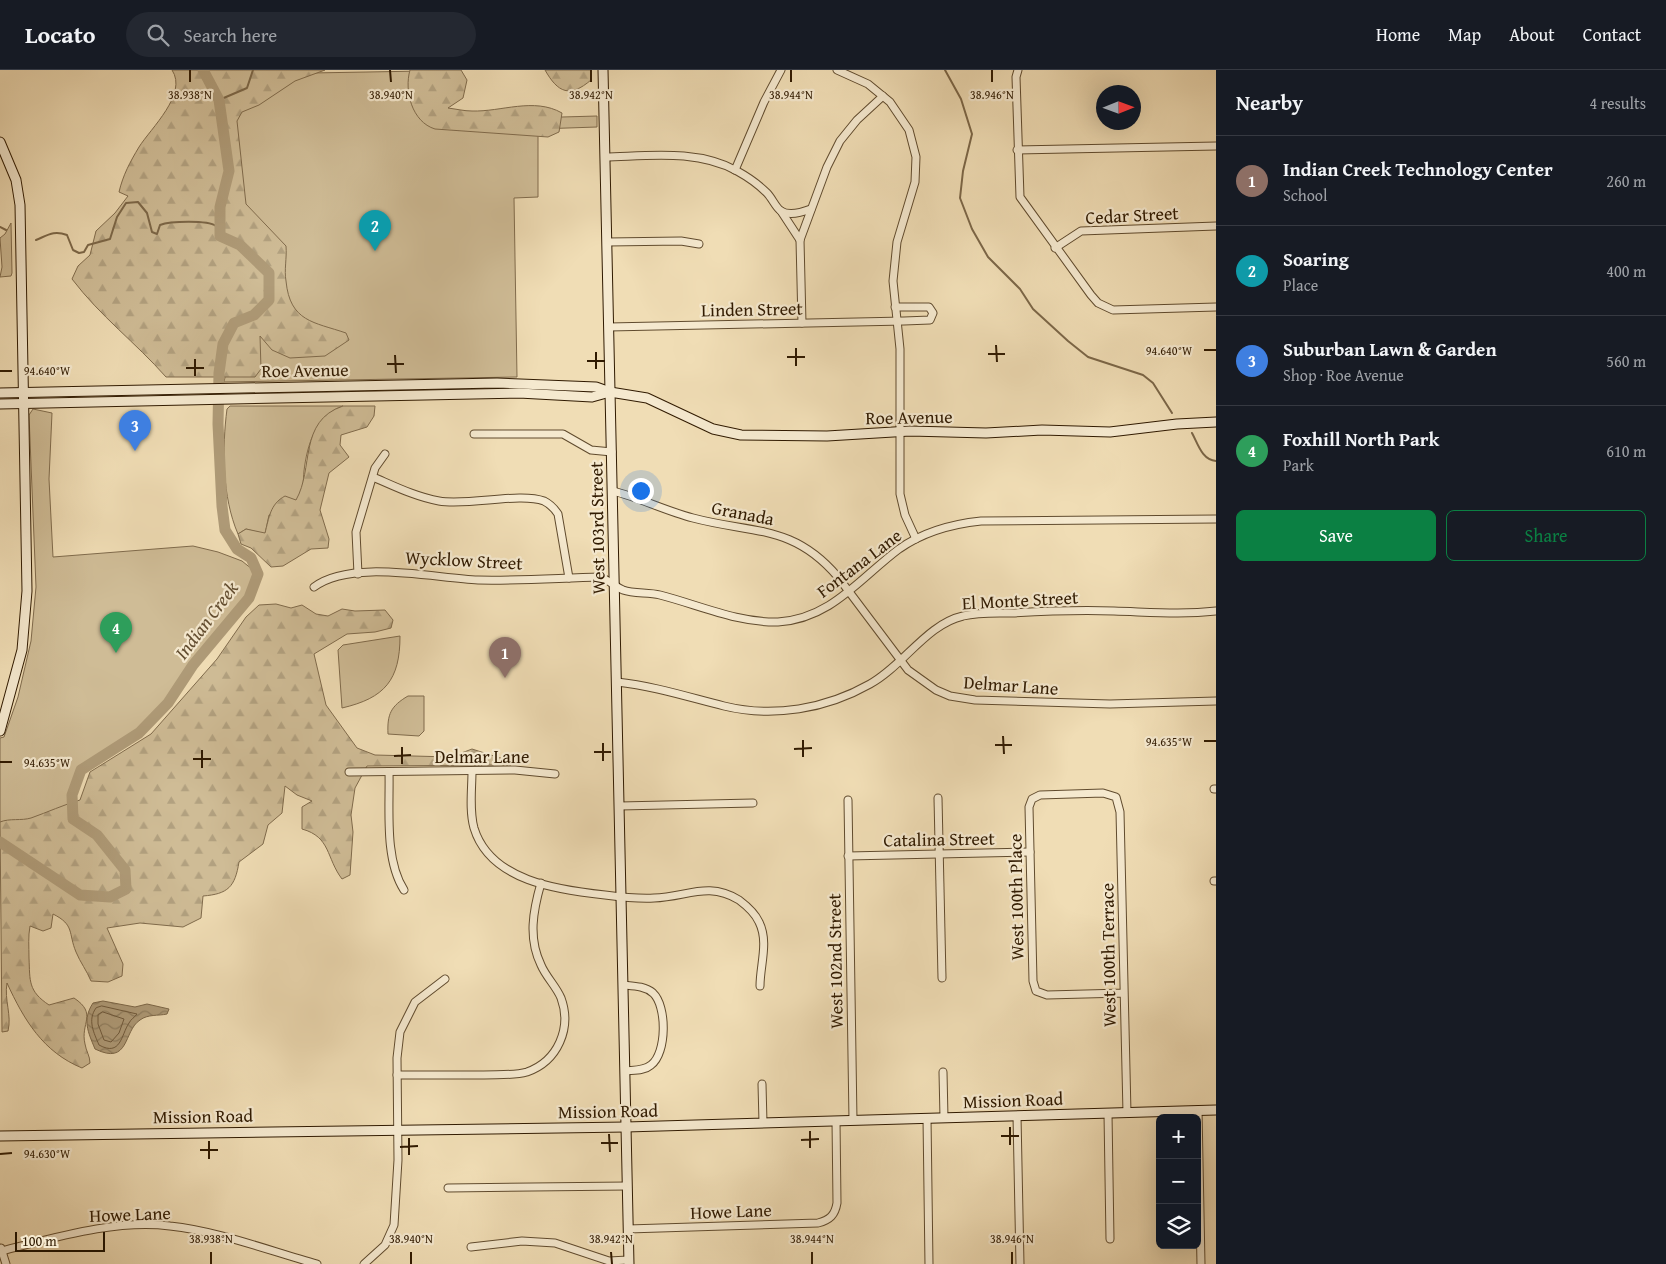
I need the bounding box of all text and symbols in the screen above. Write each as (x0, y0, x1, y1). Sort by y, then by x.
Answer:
search box (126, 12, 476, 57)
text: Locato (25, 17, 96, 52)
icon: search (144, 21, 172, 49)
text: Search here (184, 21, 277, 49)
text: Home (1376, 21, 1420, 48)
text: Map (1448, 21, 1481, 48)
text: About (1509, 21, 1555, 48)
text: Contact (1583, 21, 1641, 48)
north arrow (1096, 85, 1141, 130)
text: 38.938°N (168, 86, 212, 103)
text: 38.940°N (369, 86, 413, 103)
text: 38.942°N (569, 86, 613, 103)
text: 38.944°N (769, 86, 813, 103)
text: 38.946°N (970, 86, 1014, 103)
text: Nearby (1236, 87, 1303, 118)
text: 4 results (1589, 91, 1646, 115)
text: Indian Creek Technology Center (1283, 155, 1553, 183)
text: 1 (1248, 169, 1256, 193)
text: 260 m (1606, 169, 1646, 193)
text: School (1283, 183, 1327, 207)
street label: Cedar Street (1085, 199, 1180, 231)
pin: 2 (359, 210, 391, 251)
text: Soaring (1283, 245, 1349, 273)
text: 2 (1248, 259, 1256, 283)
text: 400 m (1606, 259, 1646, 283)
text: Place (1283, 273, 1318, 297)
street label: Linden Street (701, 295, 804, 323)
text: Suburban Lawn & Garden (1283, 335, 1497, 363)
text: 94.640°W (1146, 342, 1193, 359)
text: 3 (1248, 349, 1256, 373)
text: 560 m (1606, 349, 1646, 373)
street label: Roe Avenue (261, 356, 349, 384)
text: 94.640°W (24, 362, 71, 379)
text: Shop · Roe Avenue (1283, 363, 1404, 387)
street label: Roe Avenue (865, 403, 953, 431)
pin: 3 (119, 410, 151, 451)
text: Foxhill North Park (1283, 425, 1439, 453)
text: 4 (1248, 439, 1256, 463)
text: 610 m (1606, 439, 1646, 463)
text: Park (1283, 453, 1314, 477)
street label: West 103rd Street (582, 461, 612, 595)
your location (628, 478, 654, 504)
street label: Granada (709, 494, 777, 532)
button: Save (1236, 510, 1436, 561)
button: Share (1446, 510, 1646, 561)
street label: Fontana Lane (811, 522, 907, 604)
street label: Wycklow Street (405, 543, 524, 577)
water label: Indian Creek (167, 575, 245, 665)
street label: El Monte Street (961, 583, 1080, 617)
pin: 4 (100, 612, 132, 653)
pin: 1 (489, 637, 521, 678)
street label: Delmar Lane (963, 668, 1059, 702)
text: 94.635°W (1146, 733, 1193, 750)
street label: Delmar Lane (435, 743, 529, 770)
text: 94.635°W (24, 754, 71, 771)
street label: Catalina Street (883, 825, 996, 853)
street label: West 100th Place (1001, 833, 1031, 961)
street label: West 100th Terrace (1093, 883, 1123, 1027)
street label: West 102nd Street (820, 892, 850, 1029)
street label: Mission Road (963, 1085, 1064, 1115)
street label: Mission Road (558, 1097, 659, 1125)
street label: Mission Road (153, 1102, 254, 1130)
map controls (1156, 1114, 1201, 1249)
button: + (1156, 1114, 1201, 1159)
text: 94.630°W (24, 1145, 71, 1162)
button: − (1156, 1159, 1201, 1204)
street label: Howe Lane (690, 1196, 772, 1226)
street label: Howe Lane (89, 1199, 171, 1229)
button: layers (1156, 1204, 1201, 1249)
scale bar (15, 1229, 105, 1252)
text: 38.938°N (189, 1230, 233, 1247)
text: 38.940°N (389, 1230, 433, 1247)
text: 38.942°N (589, 1230, 633, 1247)
text: 38.944°N (790, 1230, 834, 1247)
text: 38.946°N (990, 1230, 1034, 1247)
text: 100 m (22, 1231, 57, 1251)

